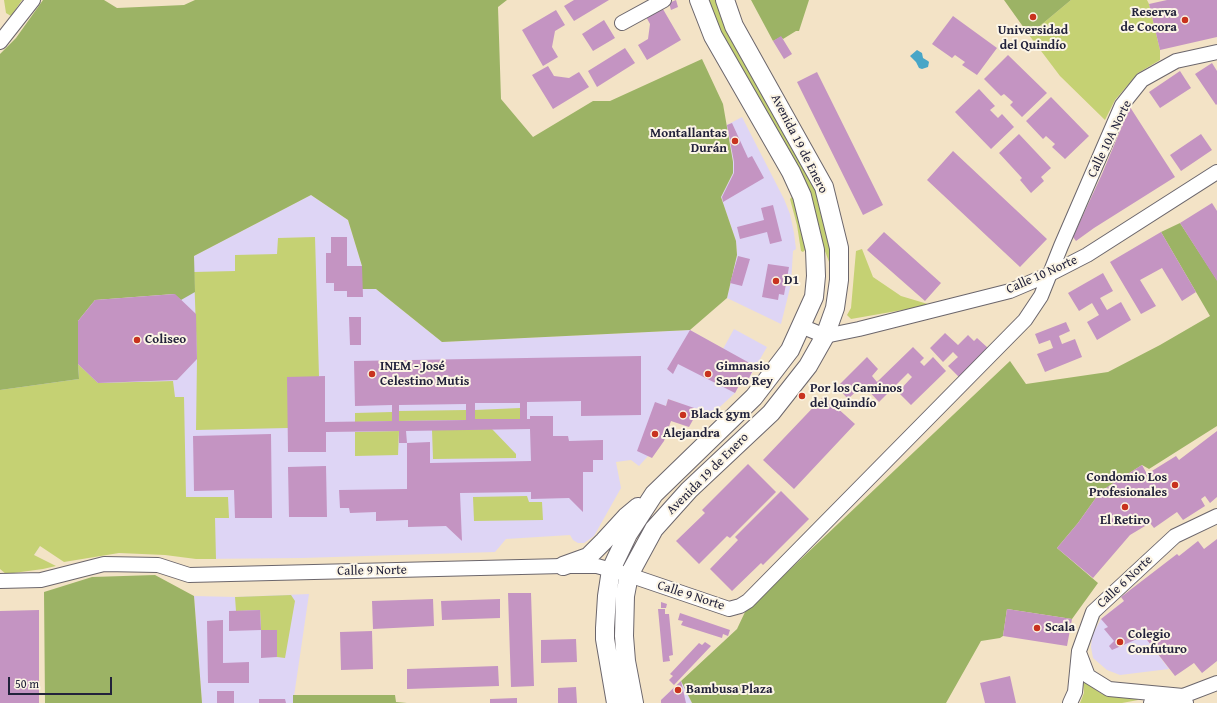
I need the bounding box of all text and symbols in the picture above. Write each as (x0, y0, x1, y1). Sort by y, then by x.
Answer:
place label: Reserva de Cocora (1121, 5, 1177, 36)
marker: Universidad del Quindío (1028, 12, 1038, 22)
marker: Reserva de Cocora (1180, 15, 1190, 25)
place label: Universidad del Quindío (998, 23, 1068, 54)
street label: Avenida 19 de Enero (767, 92, 831, 196)
street label: Calle 10A Norte (1085, 98, 1135, 180)
place label: Montallantas Durán (650, 126, 727, 157)
marker: Montallantas Durán (730, 136, 740, 146)
street label: Calle 10 Norte (1004, 252, 1080, 298)
place label: D1 (784, 273, 799, 289)
marker: D1 (771, 276, 781, 286)
place label: Coliseo (145, 332, 186, 348)
marker: Coliseo (132, 335, 142, 345)
place label: INEM - José Celestino Mutis (380, 359, 469, 390)
place label: Gimnasio Santo Rey (716, 359, 773, 390)
marker: INEM - José Celestino Mutis (367, 369, 377, 379)
marker: Gimnasio Santo Rey (703, 369, 713, 379)
place label: Por los Caminos del Quindío (810, 381, 902, 412)
marker: Por los Caminos del Quindío (797, 391, 807, 401)
place label: Black gym (691, 407, 750, 423)
marker: Black gym (678, 410, 688, 420)
place label: Alejandra (663, 426, 720, 442)
marker: Alejandra (650, 429, 660, 439)
street label: Avenida 19 de Enero (664, 430, 752, 518)
place label: Condomio Los Profesionales (1086, 470, 1167, 501)
marker: Condomio Los Profesionales (1170, 480, 1180, 490)
marker: El Retiro (1120, 502, 1130, 512)
place label: El Retiro (1100, 513, 1150, 529)
street label: Calle 6 Norte (1094, 553, 1156, 611)
street label: Calle 9 Norte (337, 563, 407, 579)
street label: Calle 9 Norte (655, 578, 727, 614)
place label: Scala (1045, 620, 1075, 636)
marker: Scala (1032, 623, 1042, 633)
place label: Colegio Confuturo (1128, 627, 1187, 658)
marker: Colegio Confuturo (1115, 637, 1125, 647)
scale bar (10, 669, 114, 695)
text: 50 m (15, 675, 39, 692)
place label: Bambusa Plaza (686, 682, 773, 698)
marker: Bambusa Plaza (673, 685, 683, 695)

